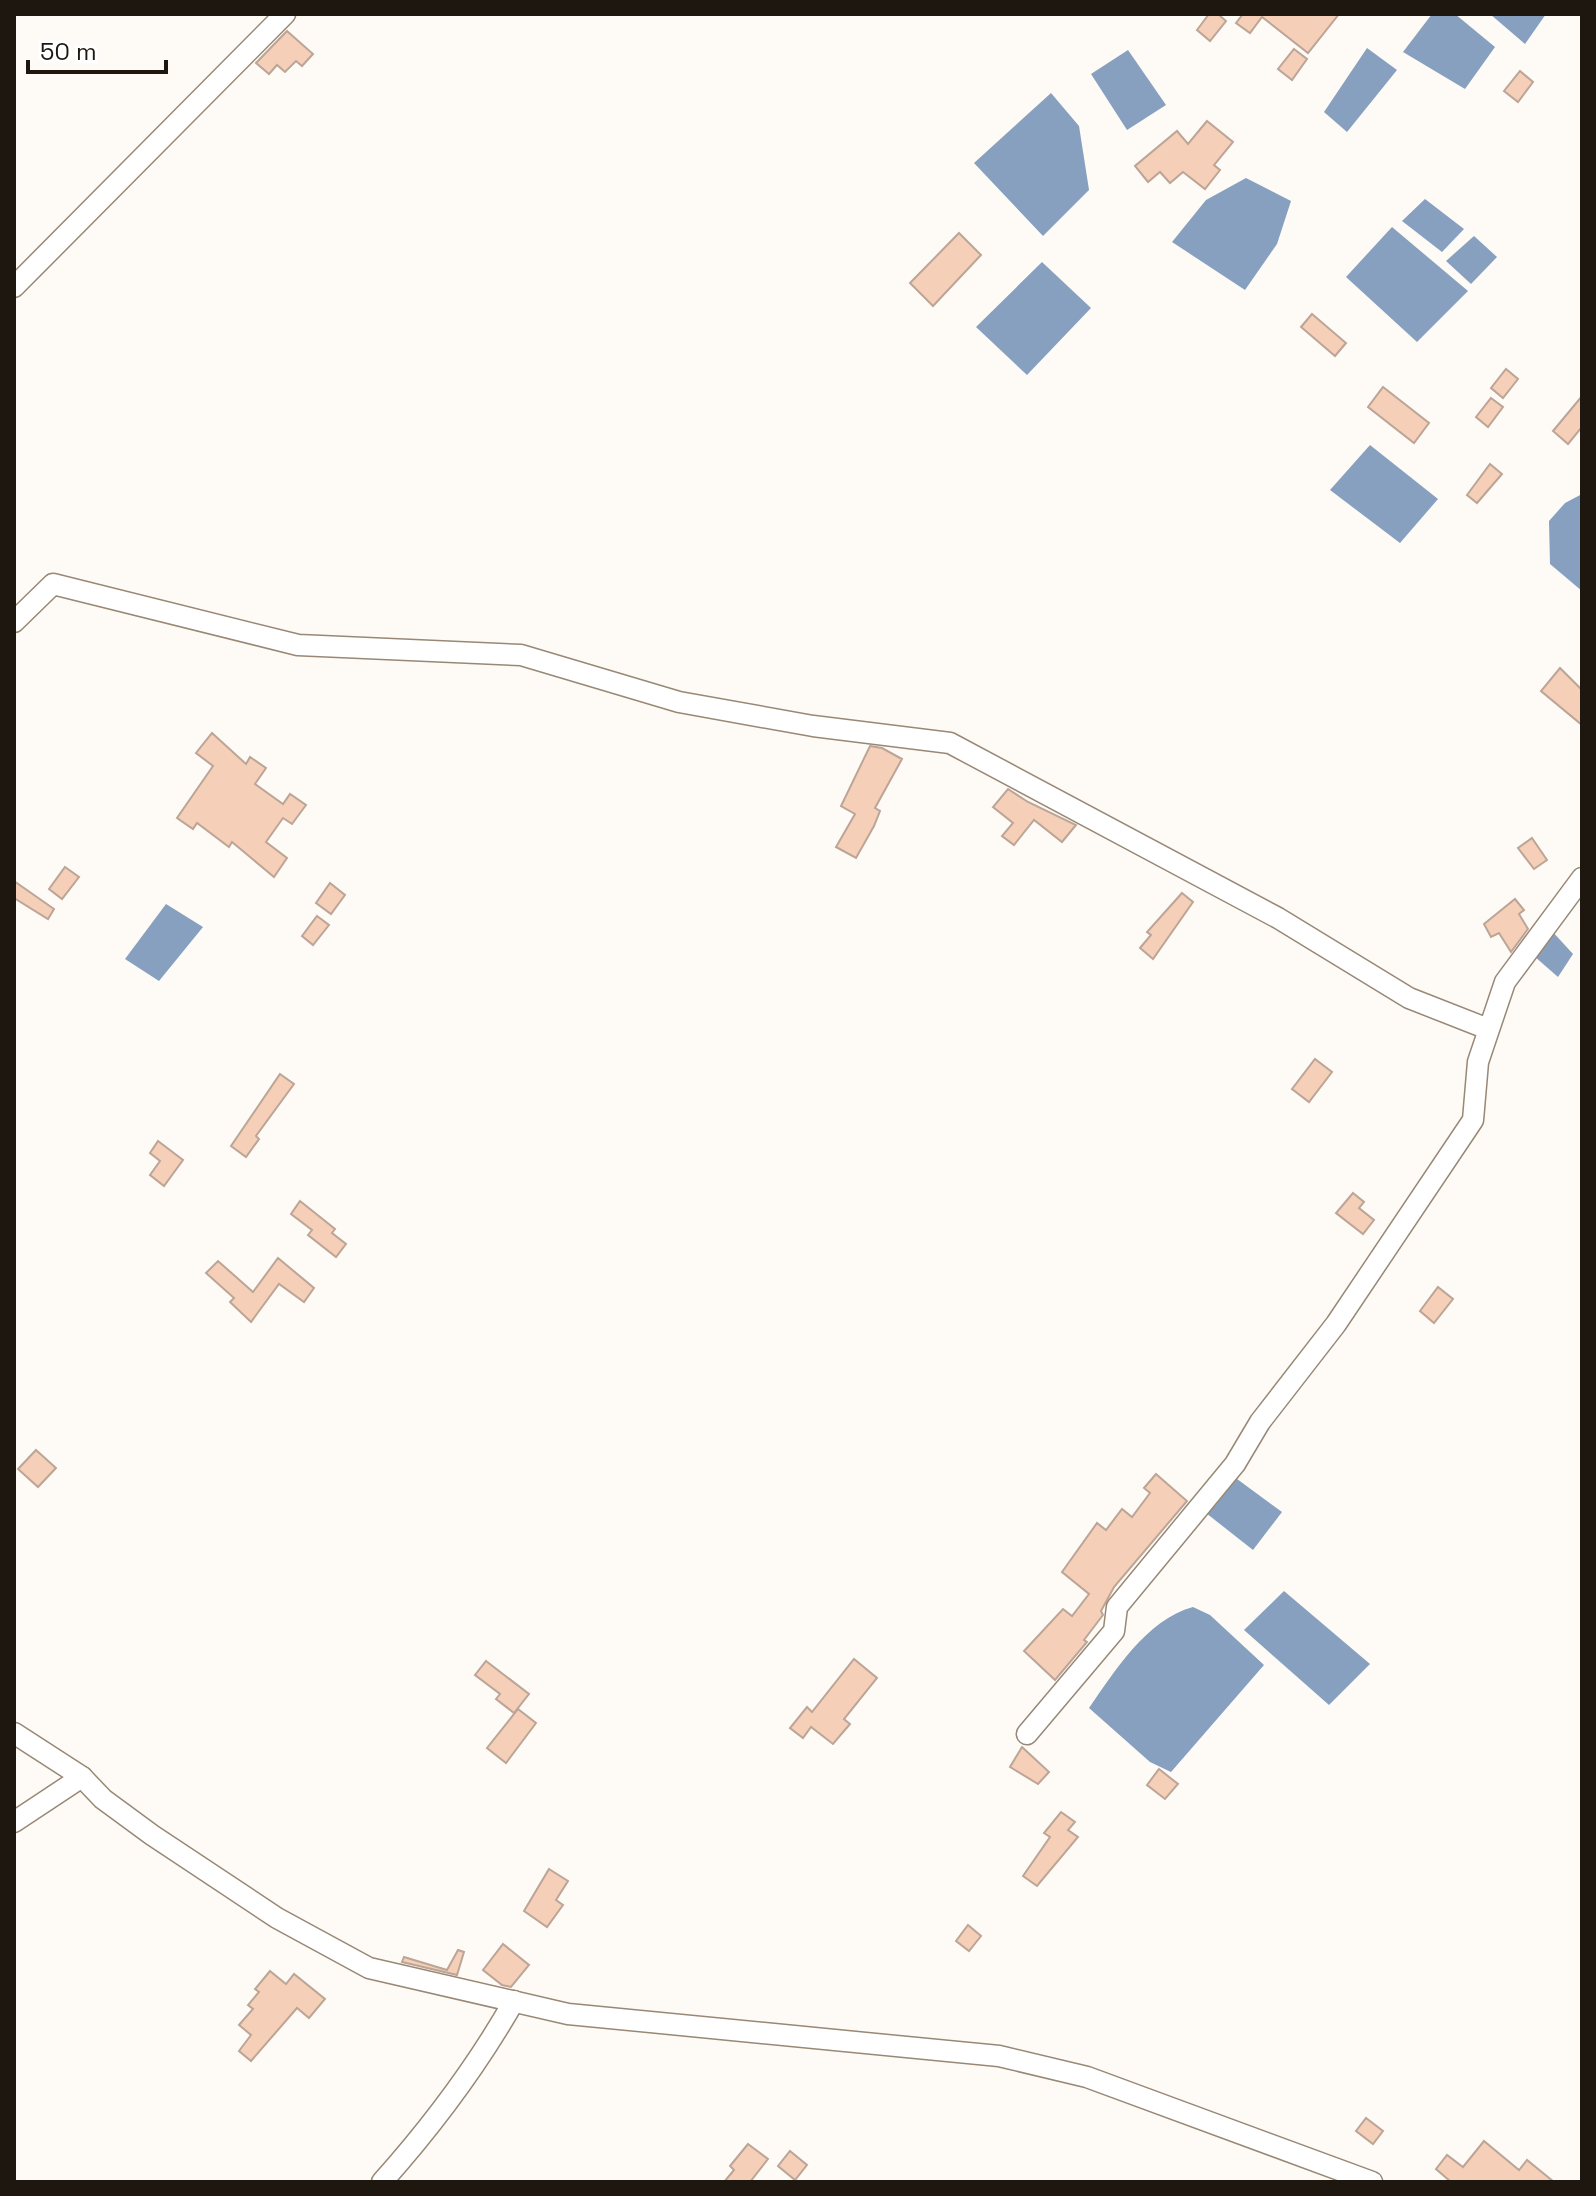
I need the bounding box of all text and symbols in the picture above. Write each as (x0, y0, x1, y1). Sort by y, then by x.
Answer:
scale bar (28, 24, 166, 74)
text: 50 m (40, 36, 97, 67)

